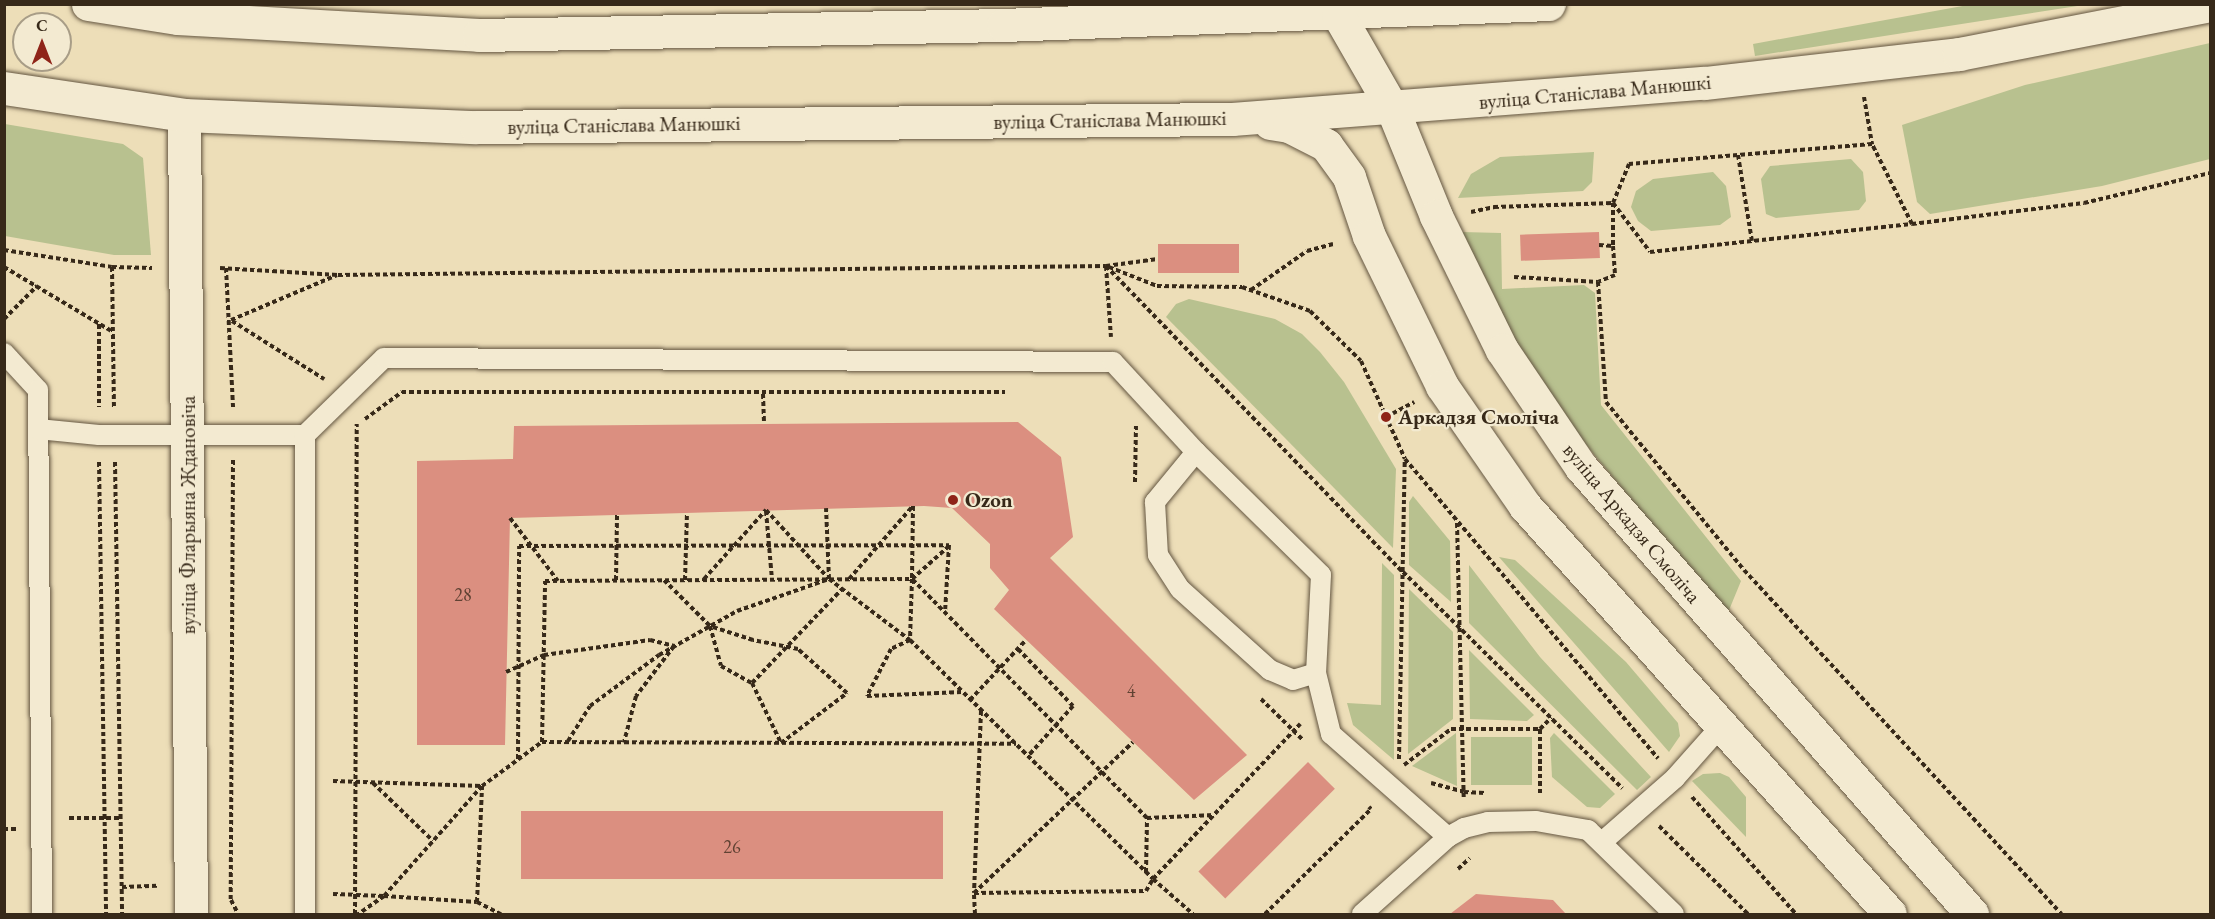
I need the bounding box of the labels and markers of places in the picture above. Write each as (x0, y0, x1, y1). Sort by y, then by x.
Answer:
place label: Аркадзя Смоліча (1398, 404, 1559, 430)
marker: Аркадзя Смоліча (1379, 410, 1393, 424)
place label: Ozon (965, 487, 1013, 513)
marker: Ozon (946, 493, 960, 507)

